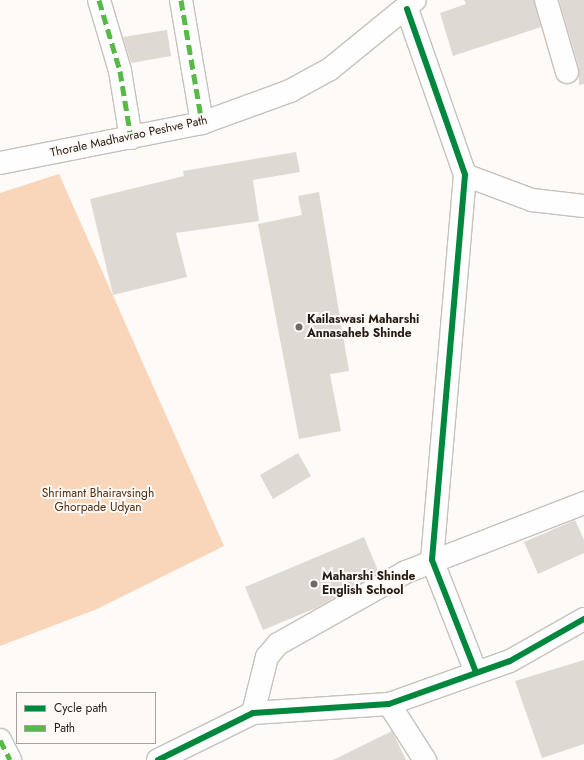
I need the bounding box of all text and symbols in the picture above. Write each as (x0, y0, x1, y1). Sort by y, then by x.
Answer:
street label: Thorale Madhavrao Peshve Path (49, 113, 209, 161)
place label: Kailaswasi Maharshi Annasaheb Shinde (307, 313, 419, 341)
marker: Kailaswasi Maharshi Annasaheb Shinde (294, 322, 304, 332)
park label: Shrimant Bhairavsingh Ghorpade Udyan (42, 487, 154, 515)
place label: Maharshi Shinde English School (322, 570, 415, 598)
marker: Maharshi Shinde English School (309, 579, 319, 589)
legend (16, 692, 156, 744)
text: Cycle path (54, 699, 107, 717)
text: Path (54, 719, 75, 737)

